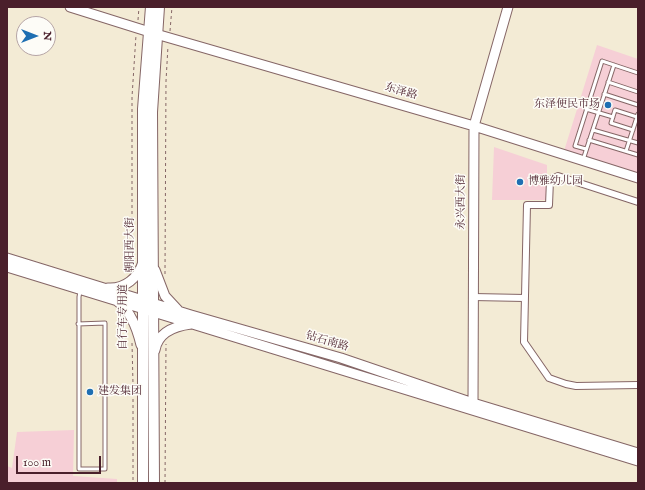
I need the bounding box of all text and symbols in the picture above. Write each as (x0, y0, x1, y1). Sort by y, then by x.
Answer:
north arrow (16, 16, 56, 56)
text: N (40, 31, 54, 41)
street label: 东泽路 (383, 81, 419, 103)
place label: 东泽便民市场 (534, 98, 600, 112)
marker: 东泽便民市场 (603, 100, 613, 110)
street label: 永兴西大街 (455, 175, 469, 229)
place label: 博雅幼儿园 (528, 175, 583, 189)
marker: 博雅幼儿园 (515, 177, 525, 187)
street label: 朝阳西大街 (124, 218, 138, 272)
street label: 自行车专用道 (117, 284, 131, 350)
street label: 钻石南路 (304, 330, 350, 354)
place label: 建发集团 (98, 385, 142, 399)
marker: 建发集团 (85, 387, 95, 397)
scale bar (18, 448, 103, 474)
text: 100 m (23, 455, 51, 470)

